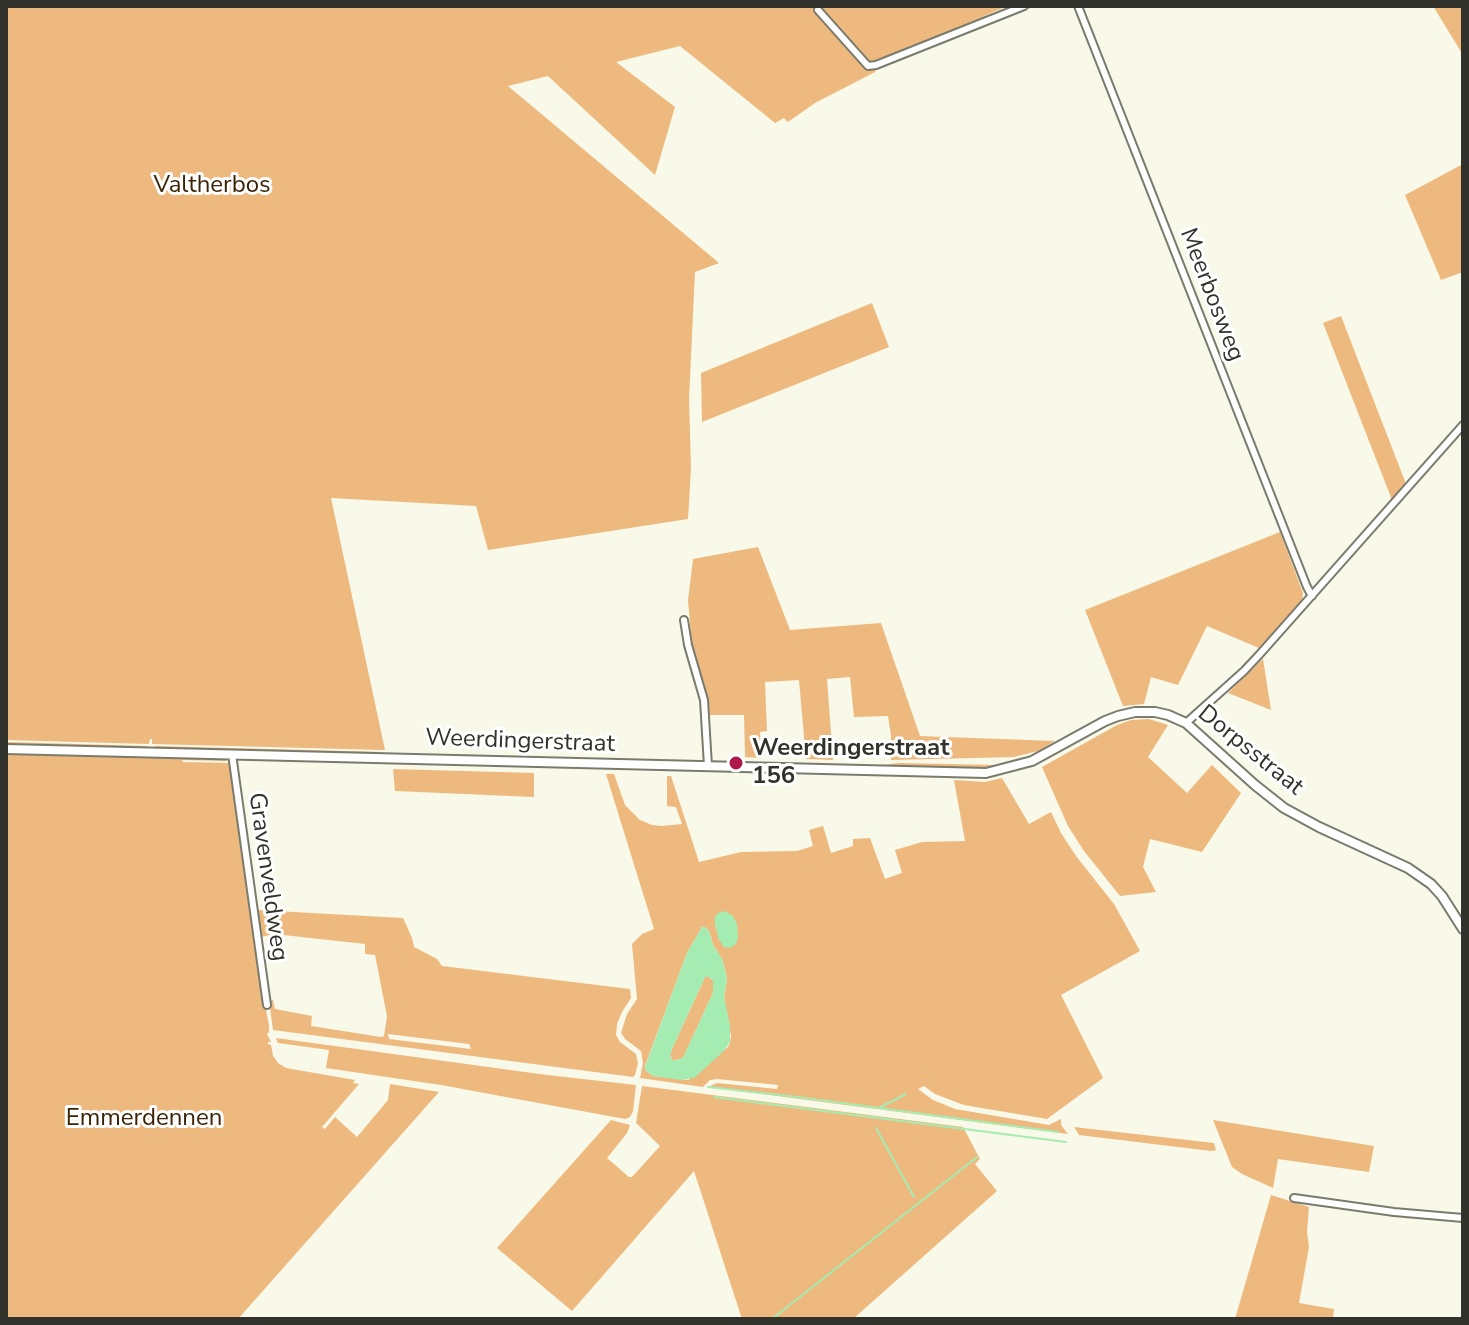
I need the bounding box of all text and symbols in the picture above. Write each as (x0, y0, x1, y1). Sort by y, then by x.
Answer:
park label: Valtherbos (153, 172, 271, 200)
street label: Meerbosweg (1172, 224, 1250, 366)
street label: Dorpsstraat (1191, 700, 1309, 802)
street label: Weerdingerstraat (425, 724, 615, 760)
place label: Weerdingerstraat 156 (752, 735, 949, 791)
marker: Weerdingerstraat 156 (727, 754, 745, 772)
street label: Gravenveldweg (241, 791, 293, 963)
park label: Emmerdennen (66, 1105, 222, 1133)

